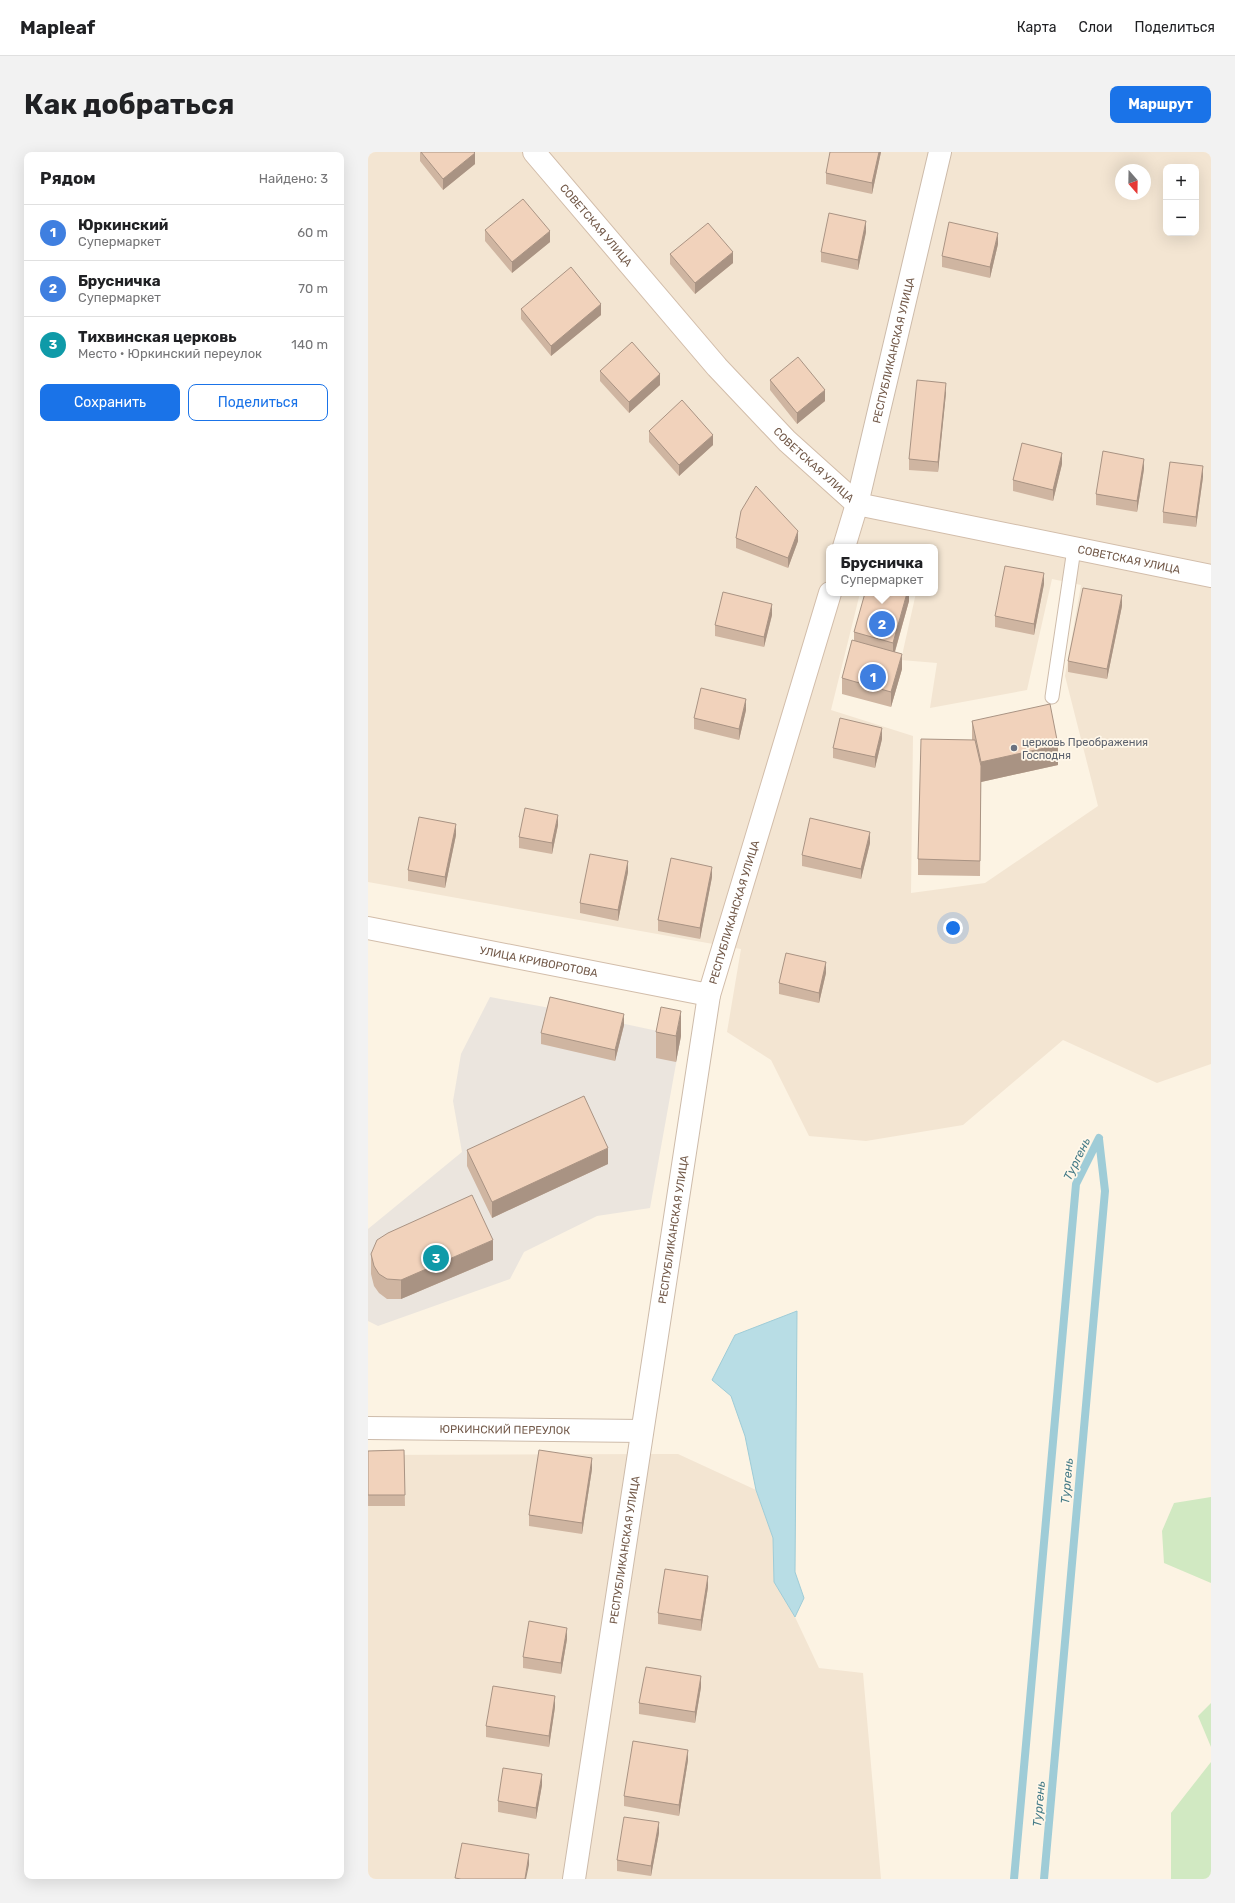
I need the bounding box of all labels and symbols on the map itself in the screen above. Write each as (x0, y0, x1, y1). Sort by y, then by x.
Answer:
north arrow (1115, 164, 1151, 200)
street label: СОВЕТСКАЯ УЛИЦА (557, 181, 635, 270)
street label: РЕСПУБЛИКАНСКАЯ УЛИЦА (870, 275, 917, 425)
street label: СОВЕТСКАЯ УЛИЦА (771, 425, 857, 505)
street label: СОВЕТСКАЯ УЛИЦА (1077, 543, 1182, 576)
pin: 2 (869, 609, 895, 639)
pin: 1 (860, 662, 886, 692)
place label: церковь Преображения Господня (1022, 736, 1148, 762)
marker: церковь Преображения Господня (1009, 743, 1019, 753)
street label: РЕСПУБЛИКАНСКАЯ УЛИЦА (706, 838, 762, 986)
your location (943, 918, 963, 938)
street label: УЛИЦА КРИВОРОТОВА (478, 944, 600, 980)
water label: Тургень (1061, 1135, 1093, 1183)
street label: РЕСПУБЛИКАНСКАЯ УЛИЦА (655, 1154, 691, 1305)
pin: 3 (423, 1243, 449, 1273)
street label: ЮРКИНСКИЙ ПЕРЕУЛОК (440, 1422, 570, 1437)
water label: Тургень (1058, 1458, 1076, 1504)
street label: РЕСПУБЛИКАНСКАЯ УЛИЦА (607, 1474, 642, 1625)
water label: Тургень (1030, 1781, 1048, 1827)

